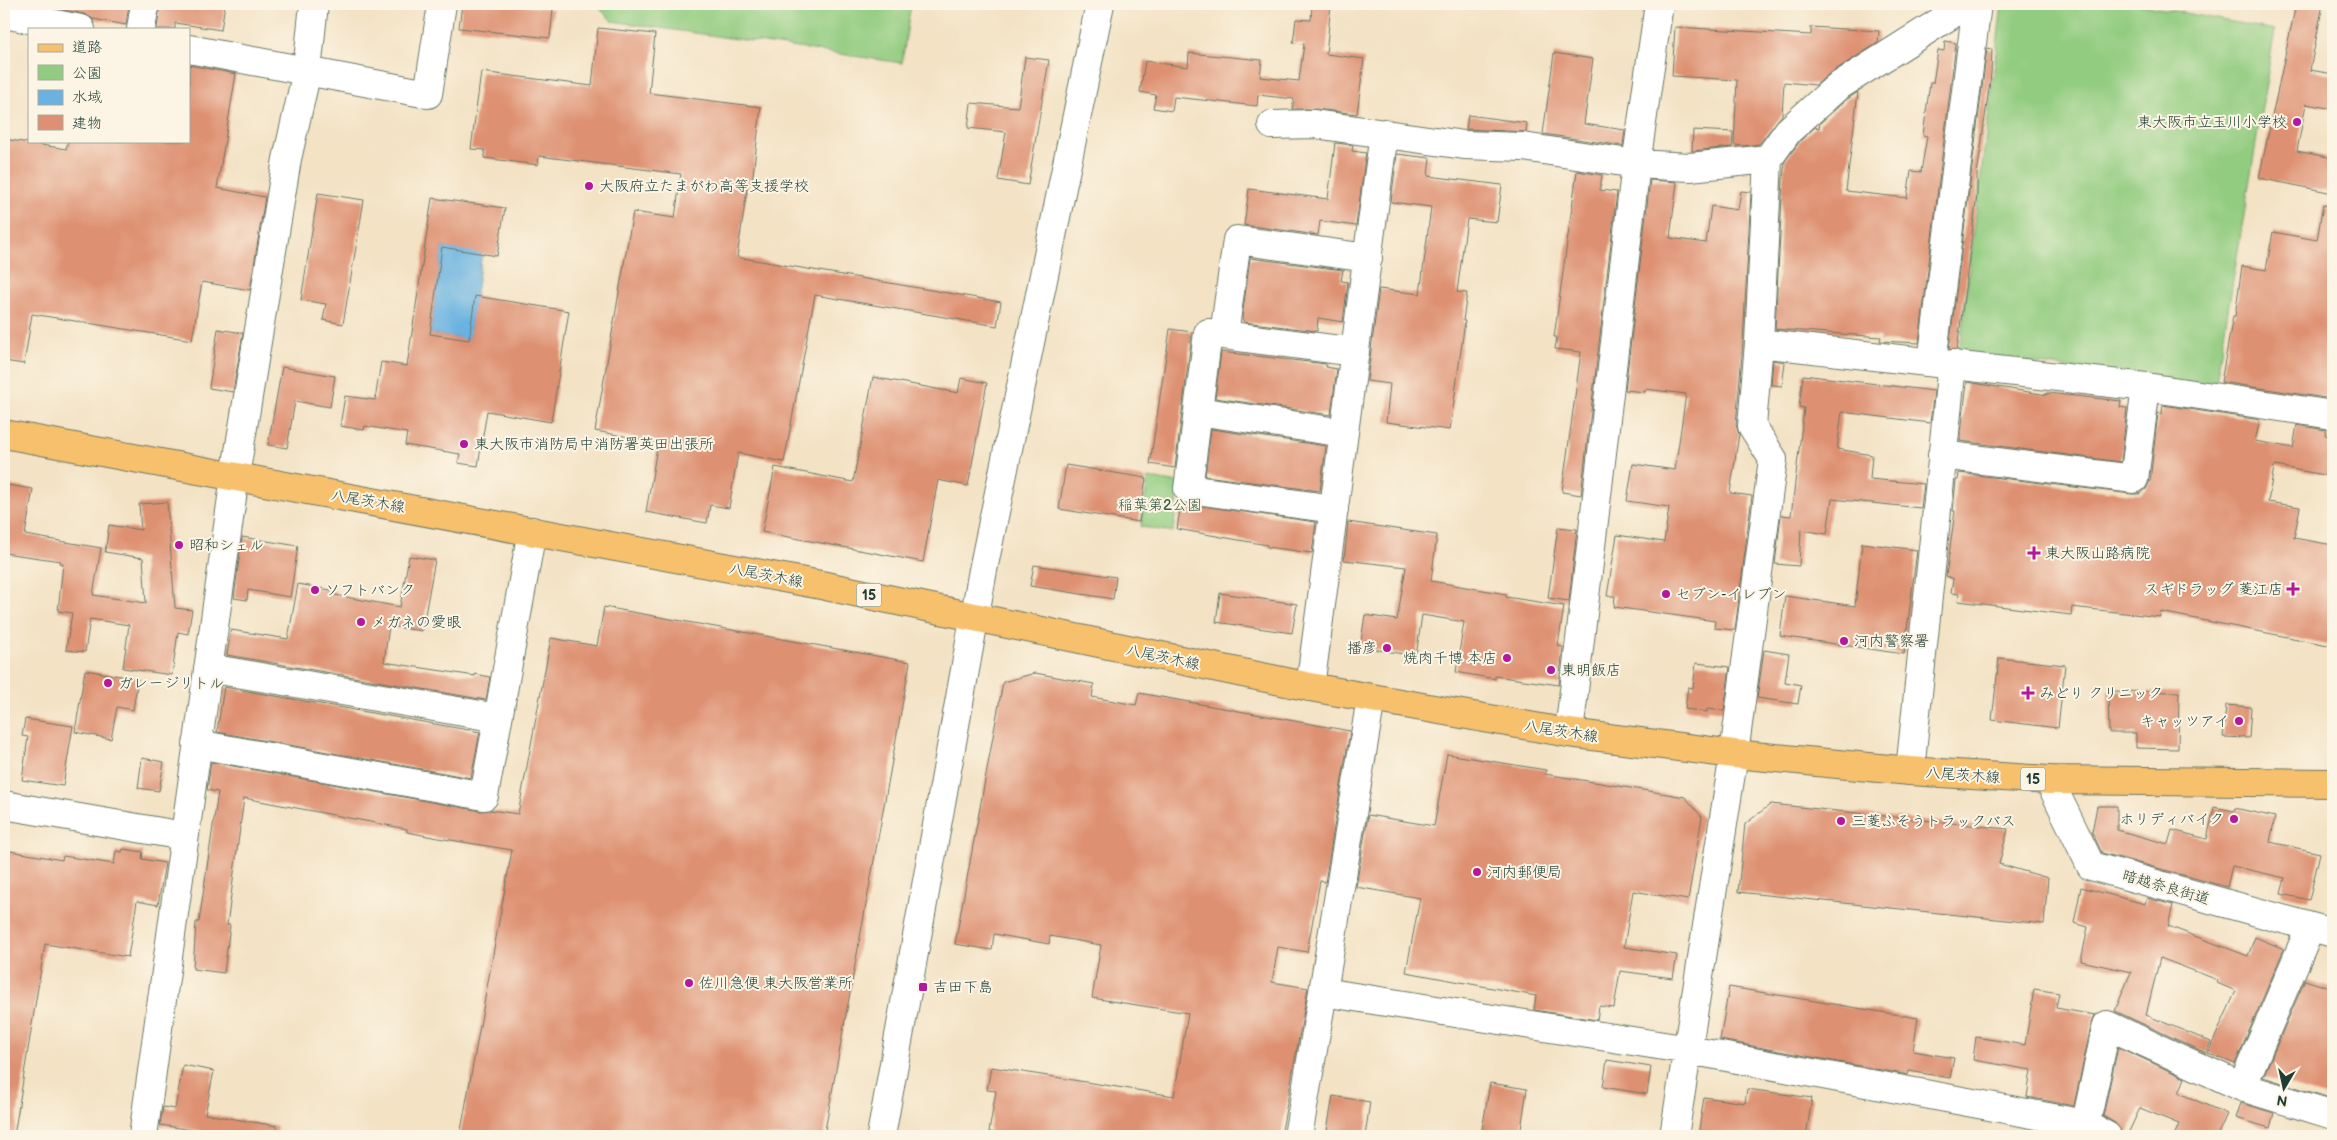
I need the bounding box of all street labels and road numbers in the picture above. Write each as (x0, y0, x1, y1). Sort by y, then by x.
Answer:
street label: 八尾茨木線 (329, 486, 407, 517)
street label: 八尾茨木線 (727, 559, 805, 592)
road number: 15 (856, 584, 882, 606)
street label: 八尾茨木線 (1124, 640, 1202, 675)
street label: 八尾茨木線 (1522, 716, 1599, 747)
street label: 八尾茨木線 (1925, 763, 2001, 788)
road number: 15 (2020, 768, 2046, 791)
street label: 暗越奈良街道 (2120, 866, 2212, 909)

